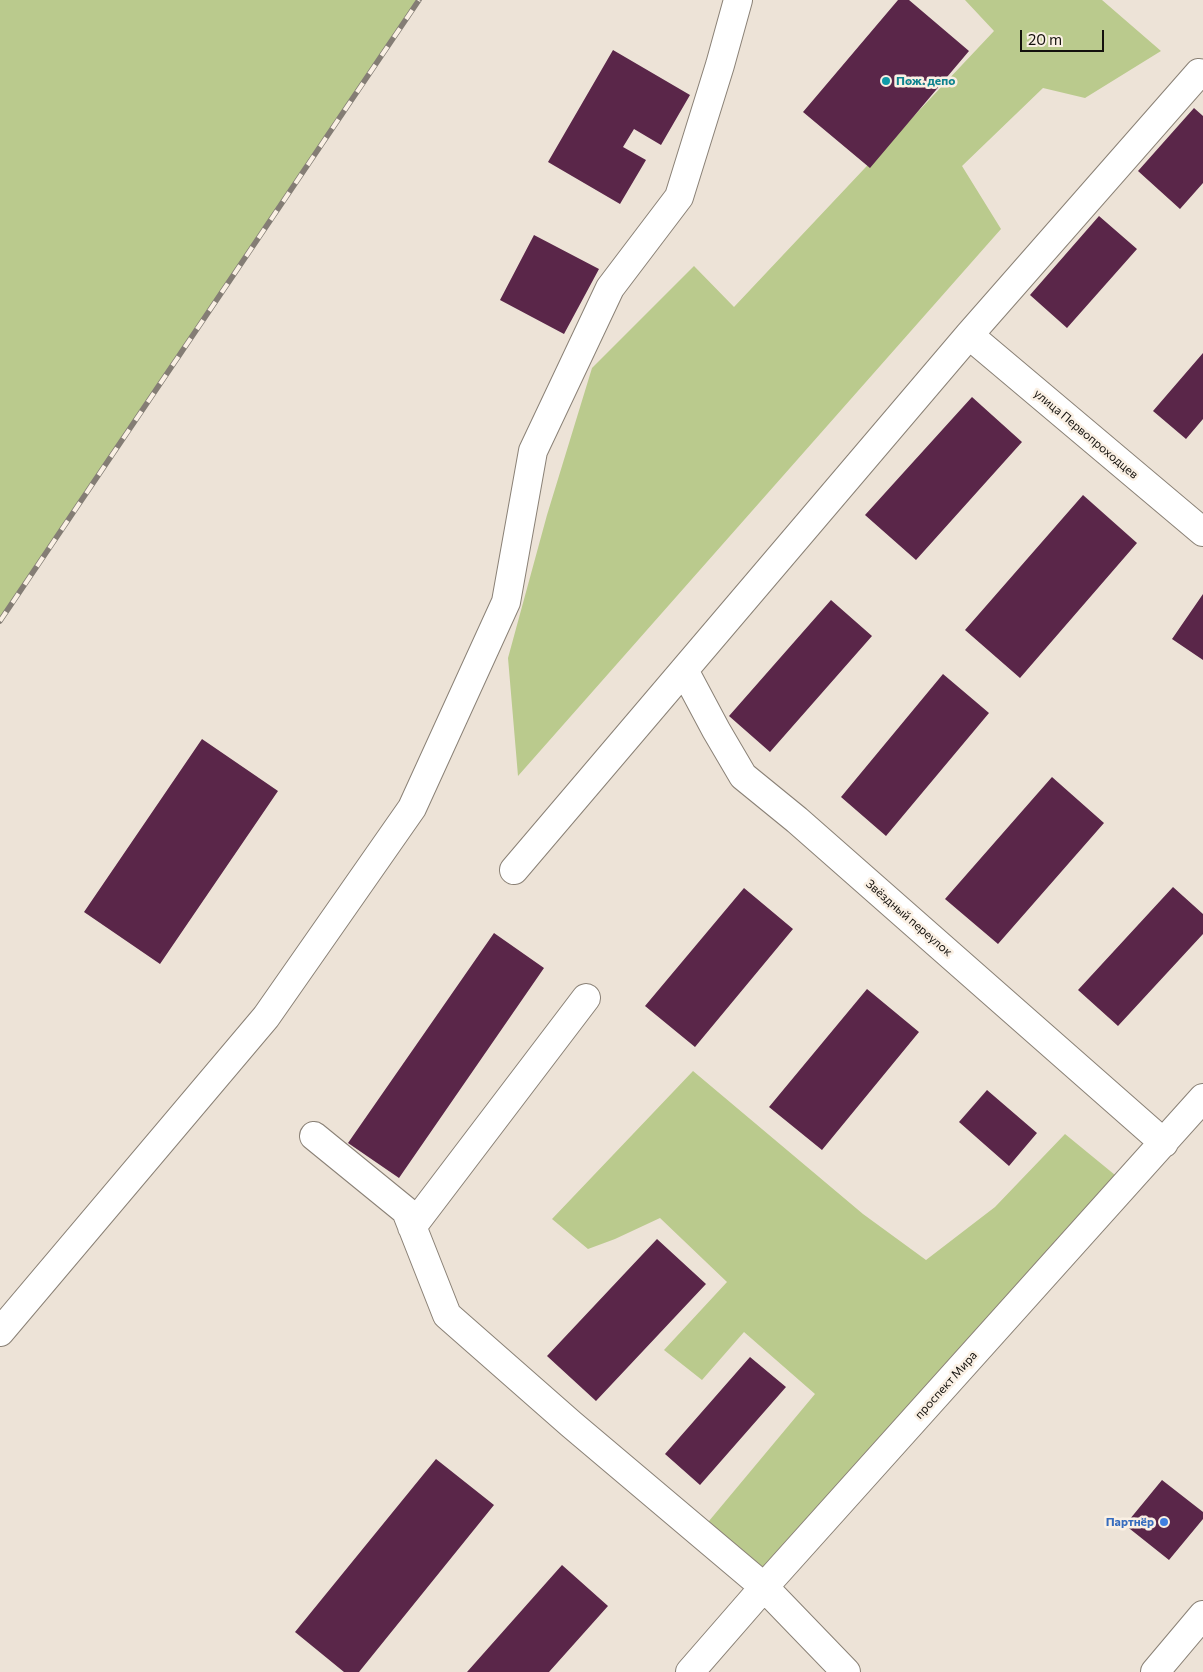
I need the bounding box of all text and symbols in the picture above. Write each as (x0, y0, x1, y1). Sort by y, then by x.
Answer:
scale bar (1023, 20, 1107, 52)
text: 20 m (1028, 30, 1062, 48)
place label: Пож. депо (896, 74, 955, 88)
marker: Пож. депо (880, 75, 892, 87)
street label: улица Первопроходцев (1031, 386, 1141, 482)
street label: Звёздный переулок (863, 877, 955, 959)
street label: проспект Мира (912, 1348, 980, 1422)
place label: Партнёр (1106, 1515, 1154, 1529)
marker: Партнёр (1158, 1516, 1170, 1528)

